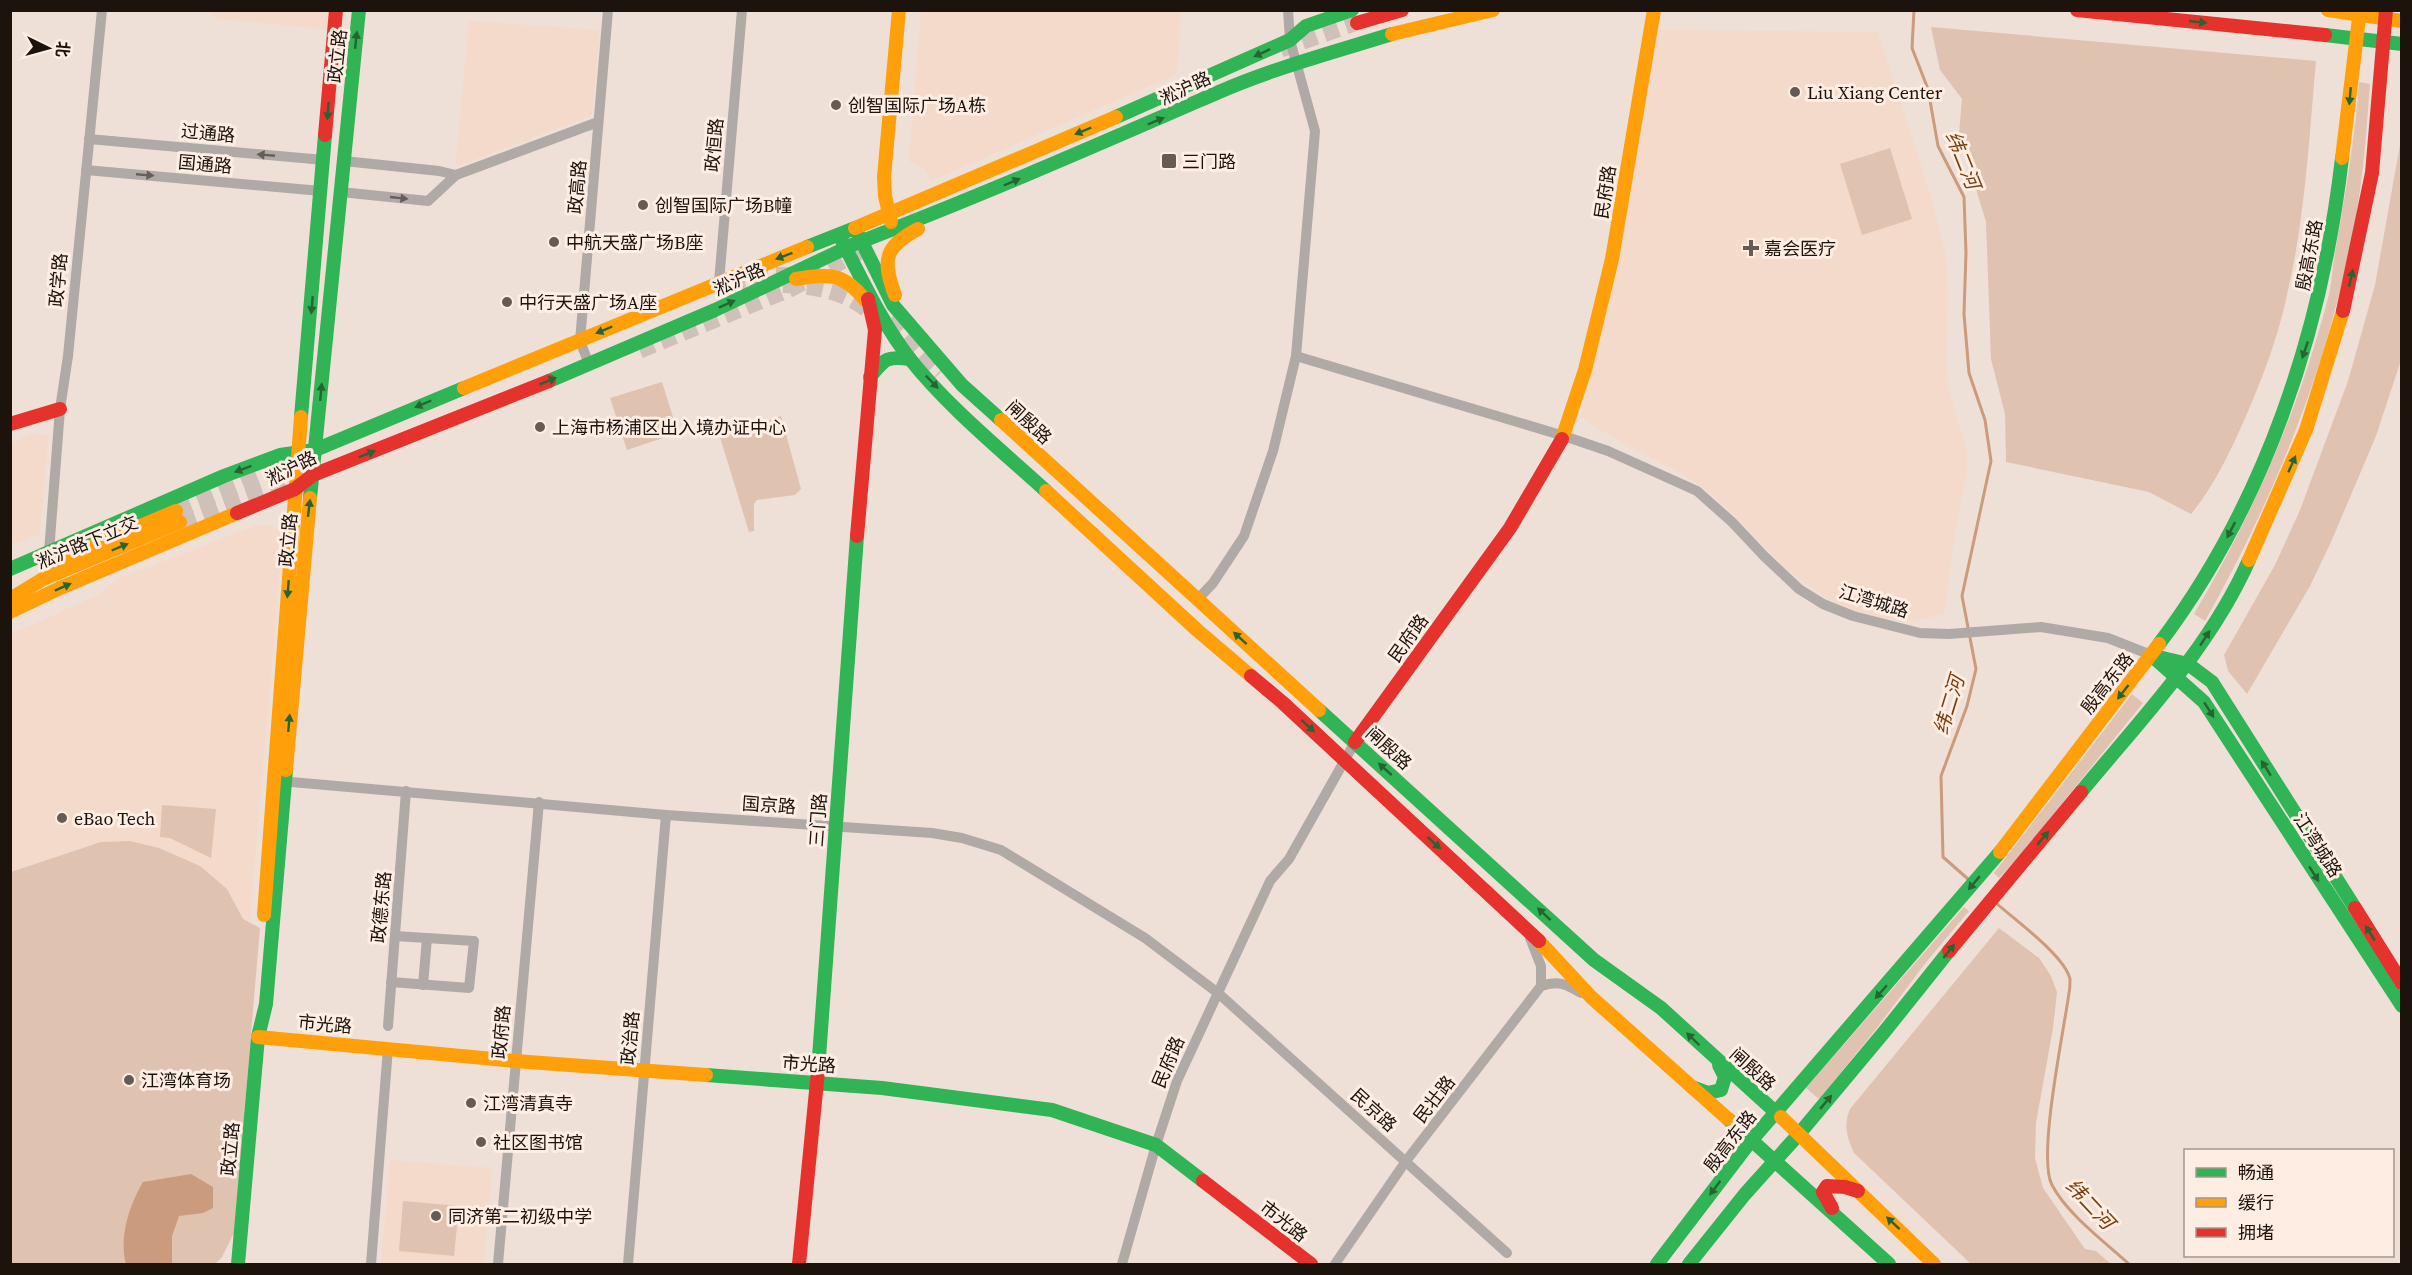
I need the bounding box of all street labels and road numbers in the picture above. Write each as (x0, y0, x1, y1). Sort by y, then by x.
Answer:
street label: 政立路 (322, 28, 352, 84)
street label: 淞沪路 (1155, 65, 1215, 111)
street label: 政恒路 (699, 117, 729, 173)
street label: 过通路 (180, 118, 236, 148)
street label: 国通路 (177, 149, 233, 179)
street label: 政高路 (562, 159, 592, 215)
street label: 民府路 (1588, 163, 1622, 221)
street label: 殷高东路 (2290, 217, 2328, 293)
street label: 政学路 (43, 252, 73, 308)
street label: 淞沪路 (709, 257, 769, 301)
street label: 闸殷路 (1001, 394, 1057, 450)
street label: 淞沪路 (261, 445, 321, 491)
street label: 淞沪路下立交 (32, 509, 142, 575)
street label: 政立路 (273, 512, 303, 568)
street label: 江湾城路 (1836, 579, 1912, 623)
street label: 民府路 (1382, 609, 1434, 667)
street label: 殷高东路 (2075, 647, 2139, 719)
street label: 闸殷路 (1361, 721, 1417, 775)
street label: 国京路 (741, 791, 797, 819)
street label: 三门路 (804, 792, 832, 848)
street label: 江湾城路 (2288, 808, 2348, 882)
street label: 政德东路 (365, 870, 397, 944)
street label: 政府路 (486, 1004, 516, 1060)
street label: 市光路 (297, 1009, 353, 1039)
street label: 政治路 (615, 1010, 645, 1066)
street label: 民府路 (1146, 1032, 1190, 1092)
street label: 闸殷路 (1725, 1042, 1781, 1096)
street label: 市光路 (781, 1050, 837, 1078)
street label: 民壮路 (1408, 1070, 1460, 1128)
street label: 民京路 (1346, 1083, 1402, 1137)
street label: 殷高东路 (1698, 1105, 1762, 1177)
street label: 政立路 (215, 1121, 245, 1177)
street label: 市光路 (1255, 1195, 1313, 1247)

